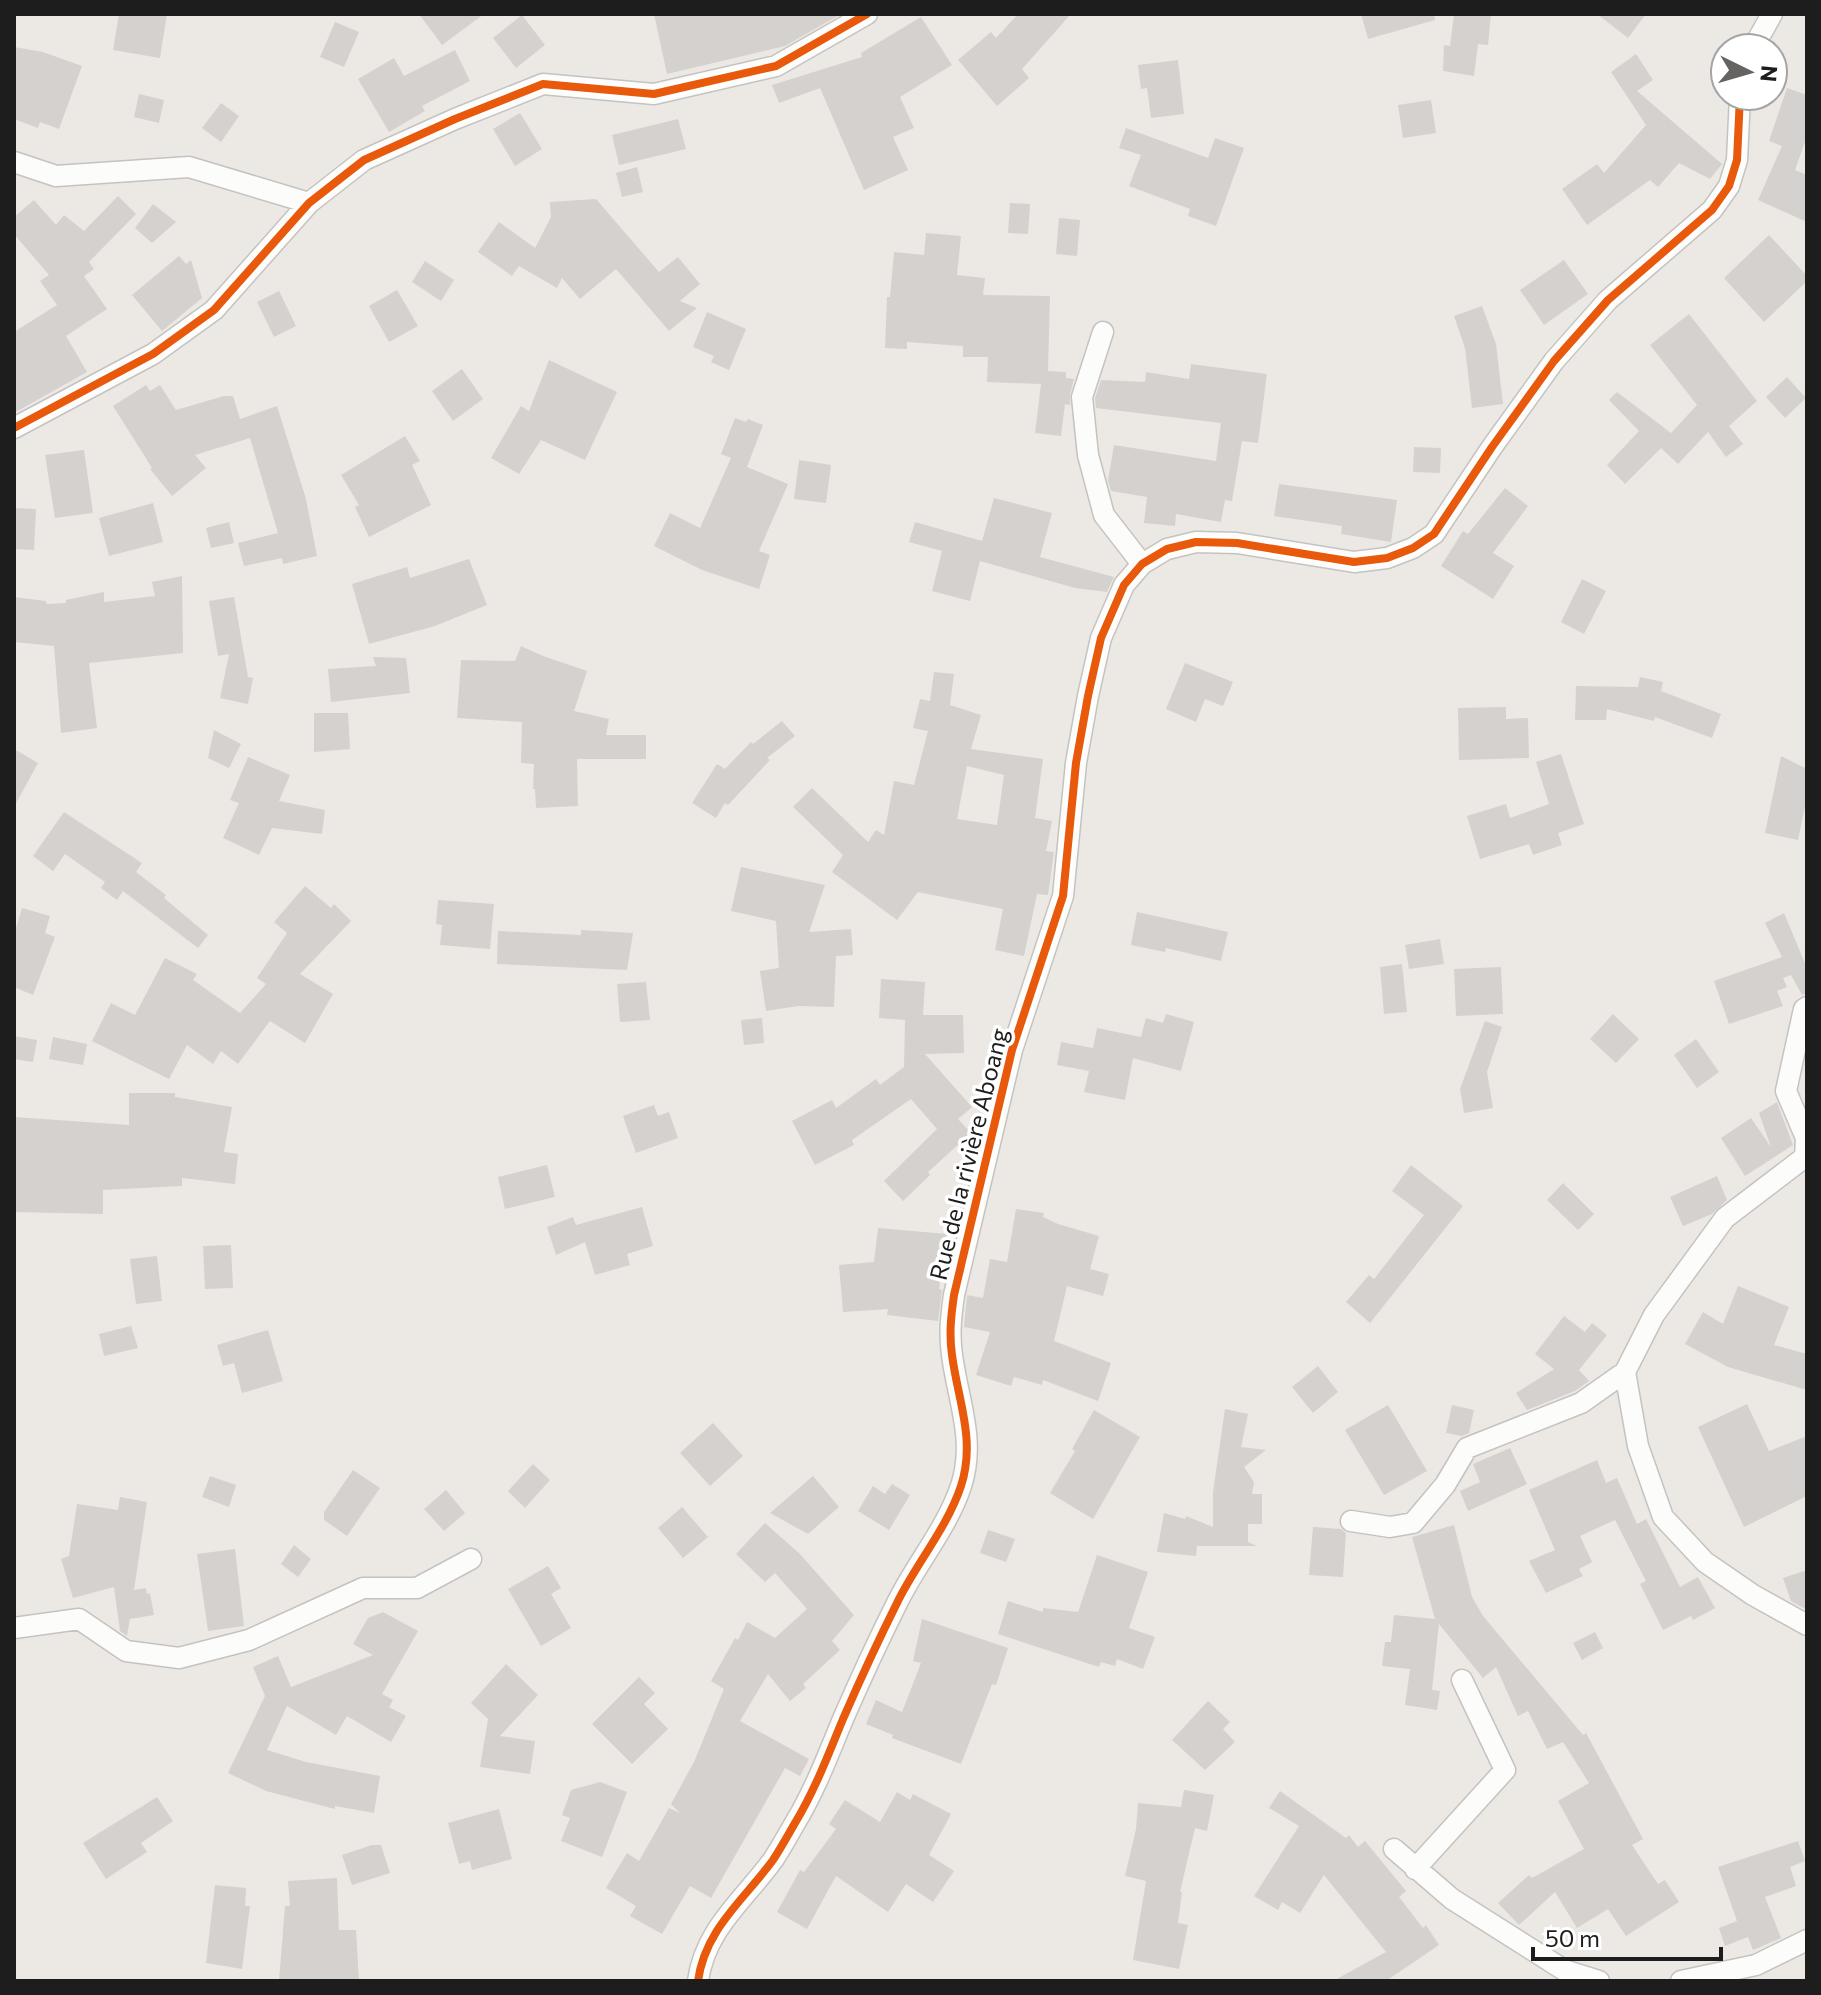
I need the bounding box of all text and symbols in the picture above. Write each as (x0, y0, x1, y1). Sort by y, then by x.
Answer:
north arrow (1709, 32, 1789, 112)
text: N (1755, 64, 1784, 83)
street label: Rue de la rivière Aboang (923, 1025, 1013, 1283)
scale bar (1533, 1911, 1721, 1961)
text: 50 m (1545, 1923, 1600, 1952)

